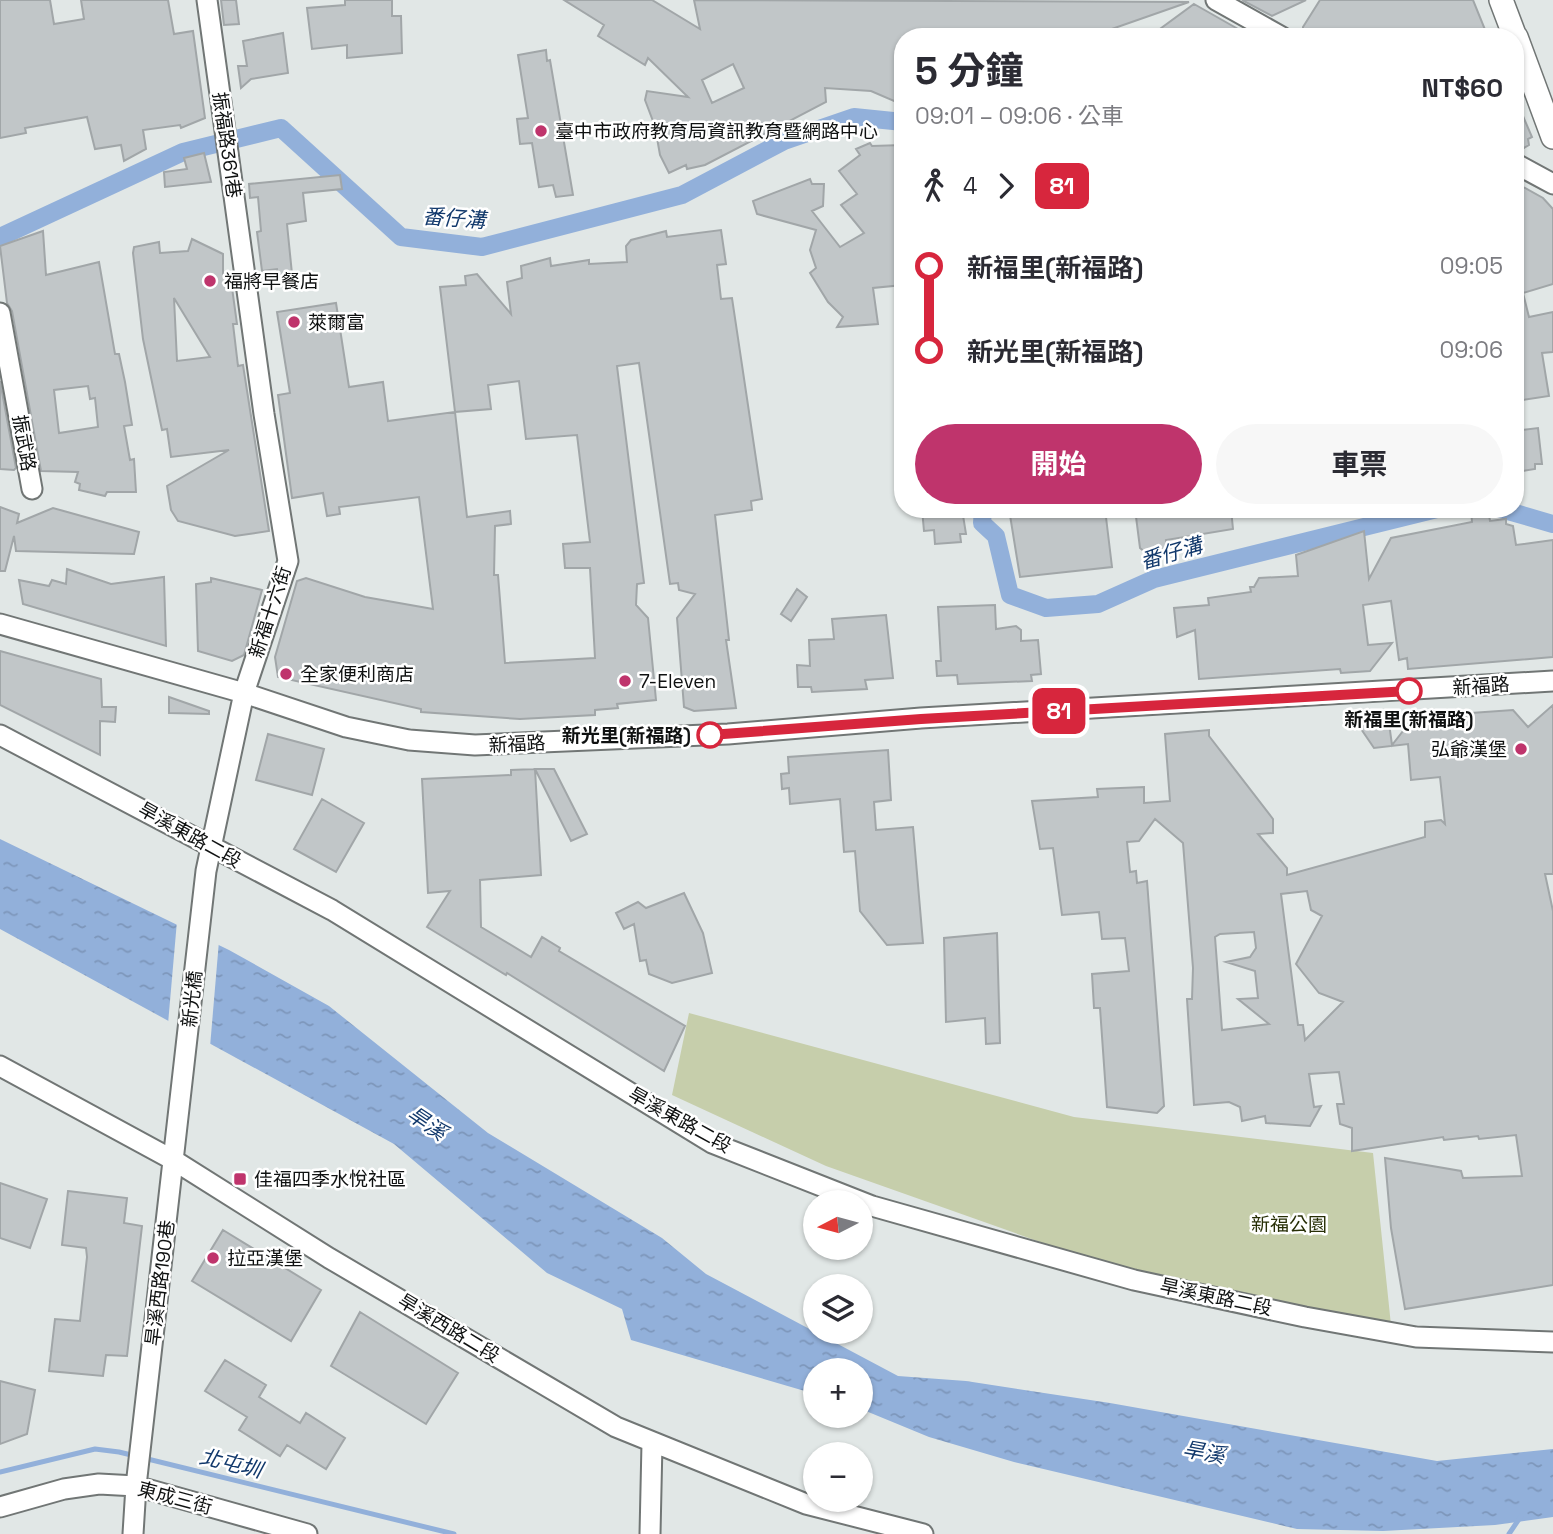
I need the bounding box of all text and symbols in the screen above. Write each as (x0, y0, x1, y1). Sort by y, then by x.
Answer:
text: 5 分鐘 (915, 47, 1023, 95)
text: NT$60 (1422, 71, 1503, 105)
street label: 振福路361巷 (207, 90, 247, 200)
text: 09:01 – 09:06 · 公車 (915, 101, 1124, 131)
place label: 臺中市政府教育局資訊教育暨網路中心 (555, 119, 878, 144)
marker: 臺中市政府教育局資訊教育暨網路中心 (533, 123, 549, 139)
icon: walk (915, 167, 953, 205)
icon: forward (987, 167, 1025, 205)
text: 81 (1049, 170, 1075, 201)
text: 4 (963, 171, 977, 201)
water label: 番仔溝 (422, 202, 489, 234)
text: 新福里(新福路) (967, 251, 1144, 285)
text: 09:05 (1440, 251, 1503, 281)
place label: 福將早餐店 (224, 269, 319, 294)
marker: 福將早餐店 (202, 273, 218, 289)
place label: 萊爾富 (308, 310, 365, 335)
marker: 萊爾富 (286, 314, 302, 330)
text: 新光里(新福路) (967, 335, 1144, 369)
text: 09:06 (1440, 335, 1503, 365)
street label: 振武路 (7, 413, 41, 473)
button: 開始 (915, 424, 1202, 504)
button: 車票 (1216, 424, 1503, 504)
water label: 番仔溝 (1137, 531, 1208, 575)
street label: 新福十六街 (243, 563, 297, 661)
place label: 全家便利商店 (300, 662, 414, 687)
marker: 全家便利商店 (278, 666, 294, 682)
place label: 7-Eleven (639, 669, 716, 694)
street label: 新福路 (1452, 672, 1510, 700)
marker: 7-Eleven (617, 673, 633, 689)
marker: 新福里(新福路) (1396, 678, 1422, 704)
line badge: 81 (1028, 688, 1090, 734)
text: 81 (1046, 695, 1072, 726)
place label: 新福里(新福路) (1345, 707, 1473, 732)
marker: 新光里(新福路) (697, 722, 723, 748)
place label: 新光里(新福路) (562, 723, 691, 748)
street label: 新福路 (488, 730, 546, 758)
place label: 弘爺漢堡 (1431, 737, 1507, 762)
marker: 弘爺漢堡 (1513, 741, 1529, 757)
street label: 旱溪東路二段 (134, 796, 246, 874)
street label: 新光橋 (177, 969, 207, 1029)
street label: 旱溪東路二段 (624, 1081, 736, 1159)
water label: 旱溪 (402, 1100, 454, 1148)
place label: 佳福四季水悅社區 (254, 1167, 406, 1192)
marker: 佳福四季水悅社區 (232, 1171, 248, 1187)
north arrow (803, 1190, 873, 1260)
map controls (803, 1190, 873, 1512)
park label: 新福公園 (1251, 1212, 1327, 1237)
street label: 旱溪西路190巷 (140, 1219, 180, 1347)
place label: 拉亞漢堡 (227, 1246, 303, 1271)
marker: 拉亞漢堡 (205, 1250, 221, 1266)
street label: 旱溪東路二段 (1158, 1273, 1274, 1321)
button: layers (803, 1274, 873, 1344)
street label: 旱溪西路二段 (394, 1288, 504, 1368)
button: + (803, 1358, 873, 1428)
water label: 旱溪 (1181, 1435, 1230, 1469)
water label: 北屯圳 (197, 1442, 268, 1484)
button: − (803, 1442, 873, 1512)
street label: 東成三街 (135, 1476, 215, 1520)

